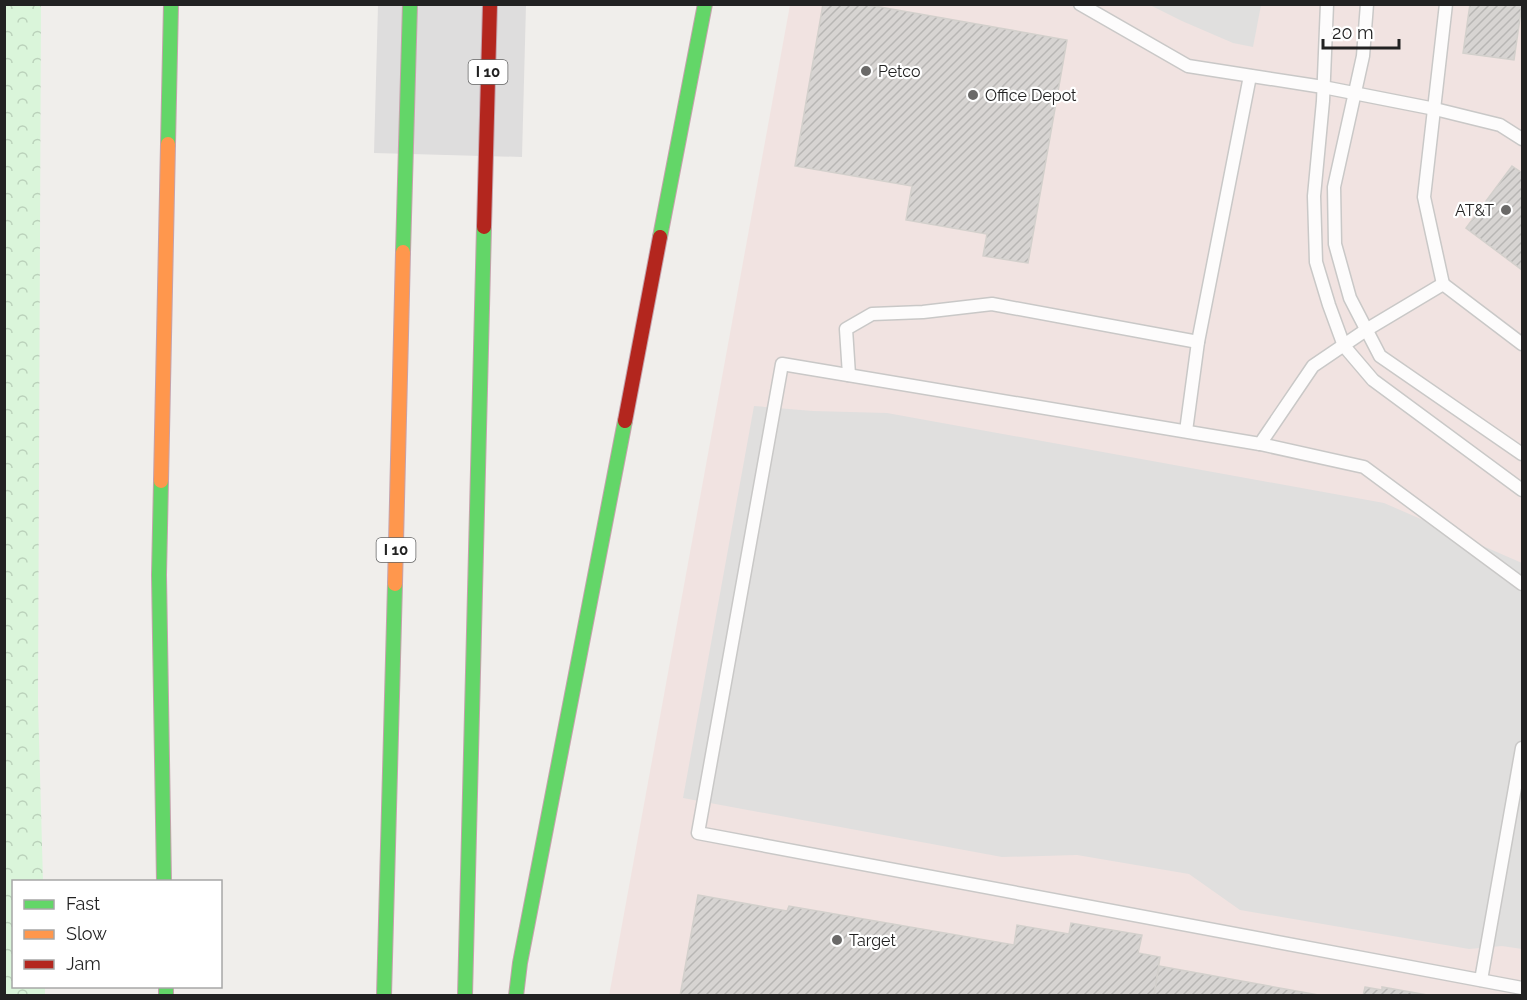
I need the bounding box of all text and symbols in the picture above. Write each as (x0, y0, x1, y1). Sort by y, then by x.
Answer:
scale bar (1323, 12, 1400, 50)
text: 20 m (1332, 22, 1374, 43)
road number: I 10 (468, 60, 508, 84)
place label: Petco (878, 62, 921, 81)
marker: Petco (859, 64, 873, 78)
place label: Office Depot (985, 86, 1077, 105)
marker: Office Depot (966, 88, 980, 102)
place label: AT&T (1455, 201, 1494, 220)
marker: AT&T (1499, 203, 1513, 217)
road number: I 10 (376, 538, 416, 562)
legend (12, 880, 222, 988)
text: Fast (66, 893, 100, 914)
text: Slow (66, 923, 107, 944)
place label: Target (849, 931, 896, 950)
marker: Target (830, 933, 844, 947)
text: Jam (66, 953, 101, 974)

